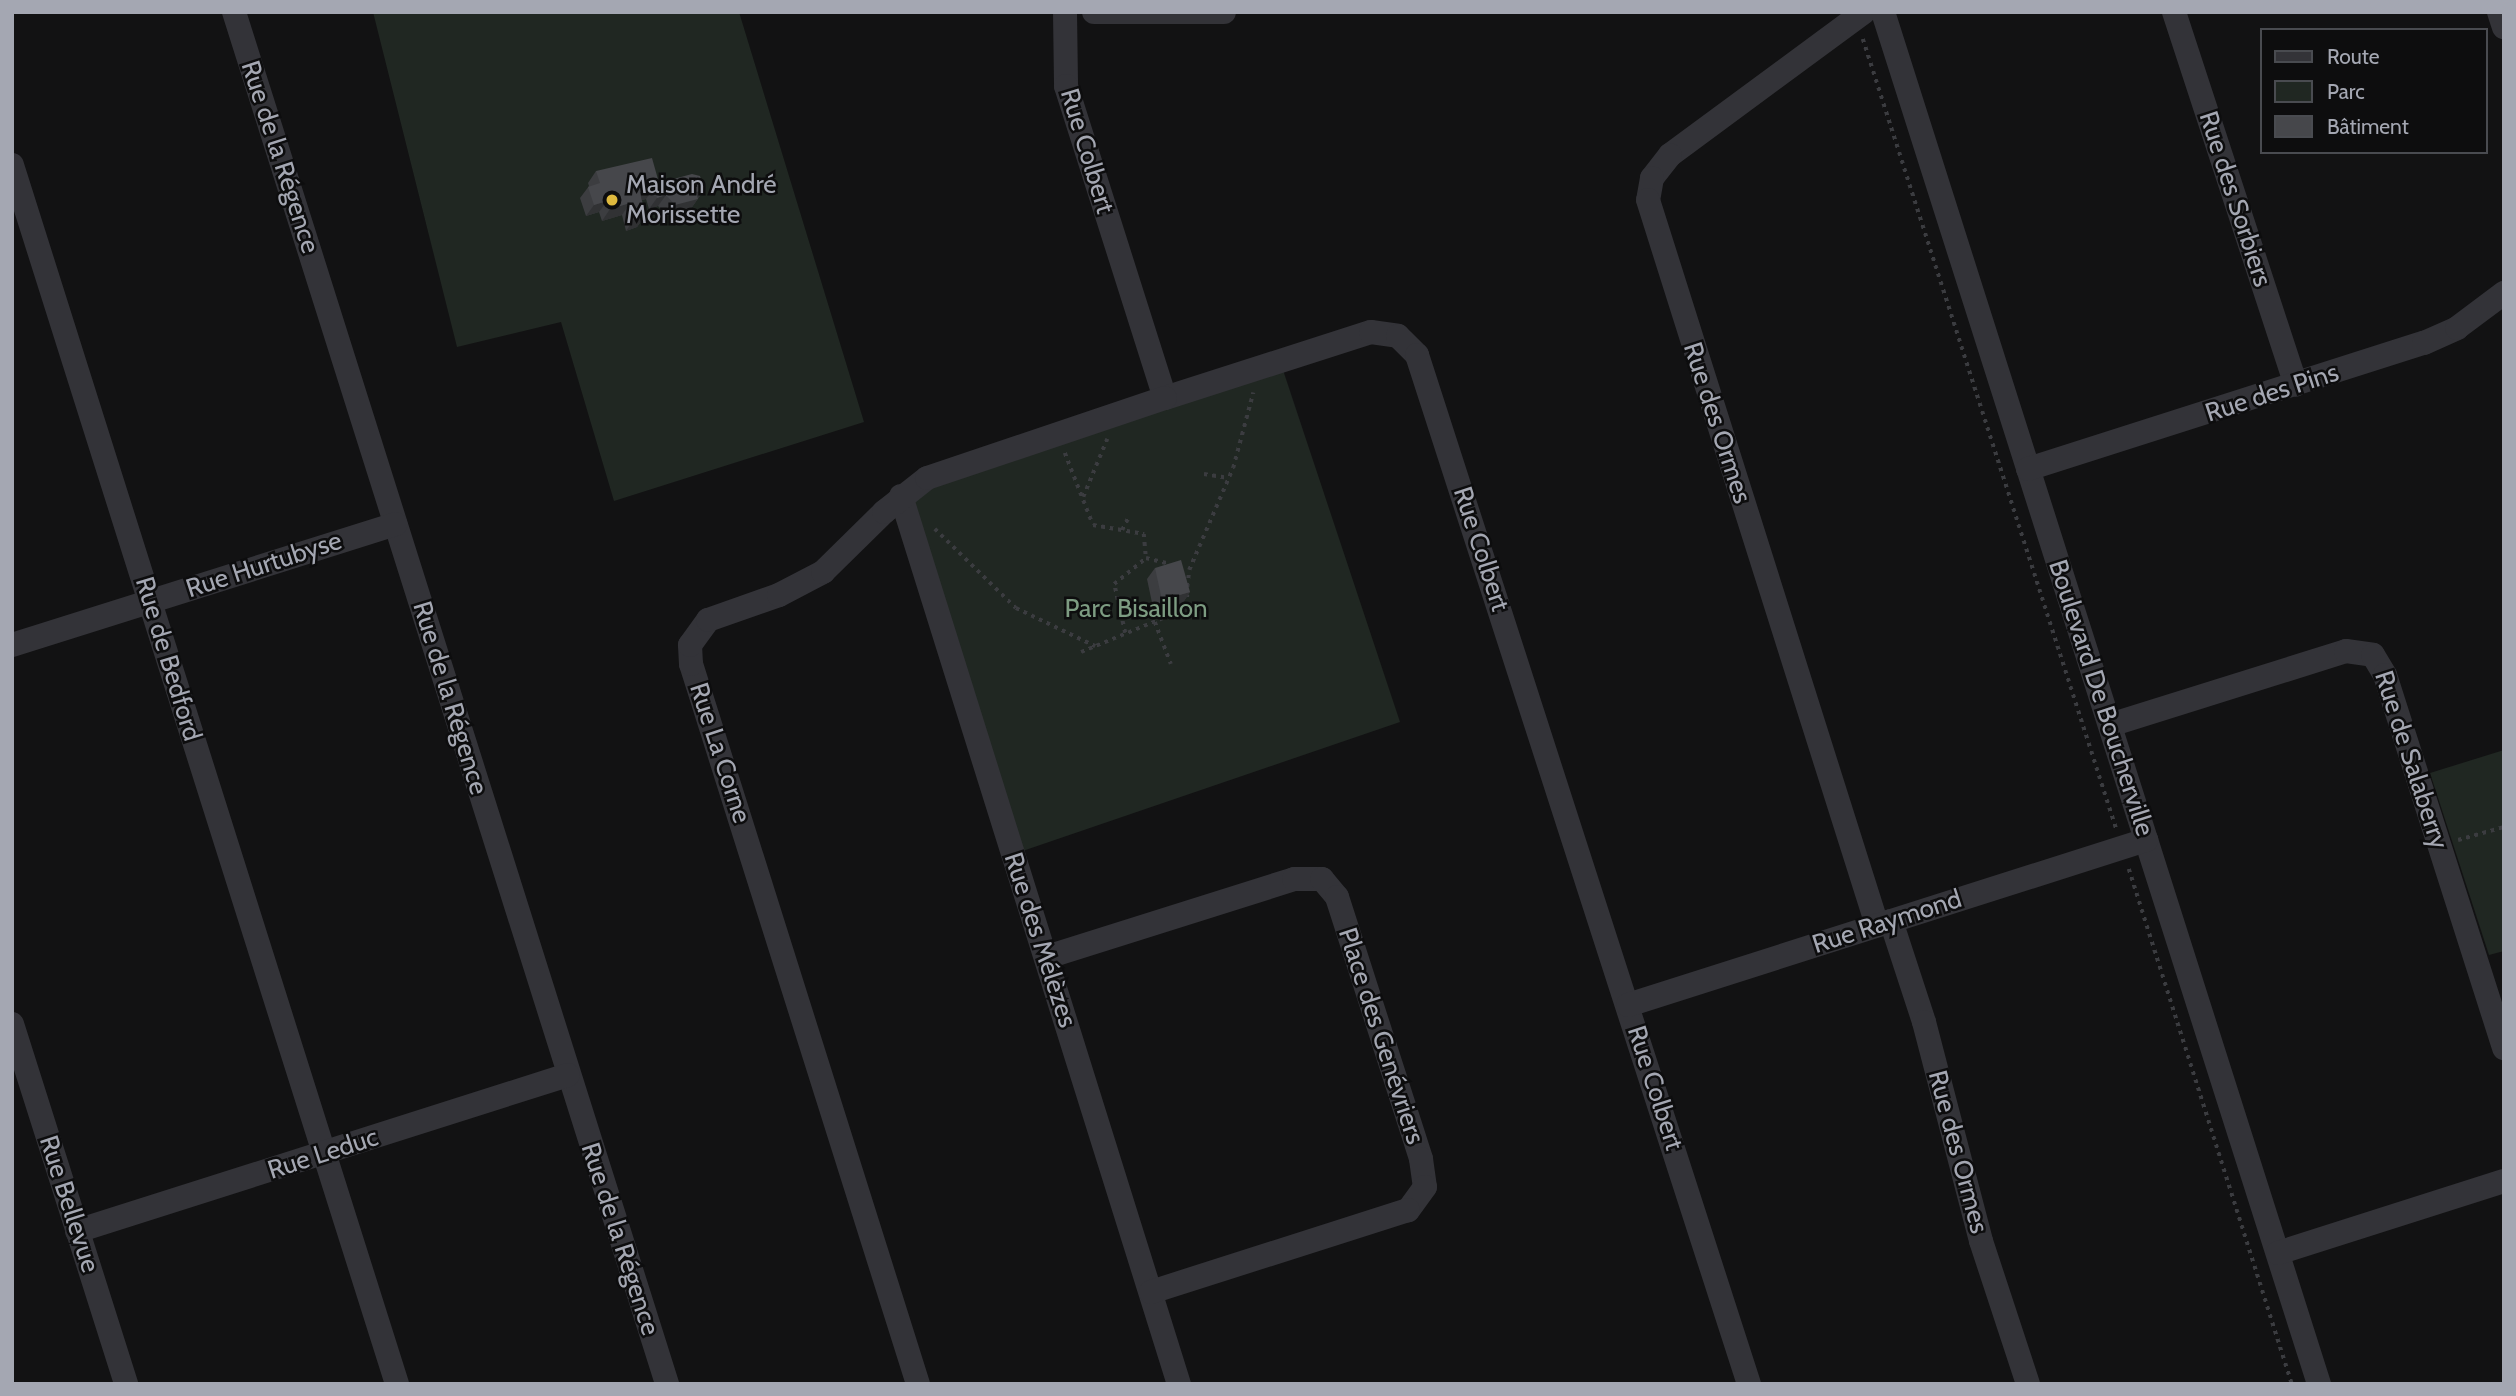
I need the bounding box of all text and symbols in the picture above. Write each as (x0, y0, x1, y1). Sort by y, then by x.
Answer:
legend (2260, 28, 2488, 154)
text: Route (2327, 44, 2380, 69)
street label: Rue de la Régence (234, 57, 326, 257)
text: Parc (2327, 79, 2365, 104)
street label: Rue Colbert (1053, 85, 1121, 217)
street label: Rue des Sorbiers (2192, 107, 2278, 291)
text: Bâtiment (2327, 114, 2409, 139)
place label: Maison André Morissette (626, 169, 777, 230)
marker: Maison André Morissette (604, 192, 620, 208)
street label: Rue des Ormes (1676, 339, 1758, 507)
street label: Rue des Pins (2202, 357, 2342, 429)
street label: Rue Colbert (1446, 483, 1516, 615)
street label: Rue Hurtubyse (182, 525, 346, 605)
street label: Boulevard De Boucherville (2042, 556, 2160, 840)
street label: Rue de Bedford (128, 573, 208, 745)
park label: Parc Bisaillon (1064, 593, 1208, 625)
street label: Rue de la Régence (406, 598, 494, 798)
street label: Rue de Salaberry (2368, 667, 2454, 853)
street label: Rue La Corne (683, 679, 757, 827)
street label: Rue des Mélèzes (997, 849, 1083, 1031)
street label: Rue Raymond (1809, 883, 1965, 961)
street label: Place des Genévriers (1331, 924, 1431, 1148)
street label: Rue Colbert (1620, 1022, 1690, 1154)
street label: Rue des Ormes (1921, 1067, 1995, 1237)
street label: Rue Leduc (264, 1122, 382, 1186)
street label: Rue Bellevue (32, 1132, 106, 1276)
street label: Rue de la Régence (574, 1139, 666, 1339)

